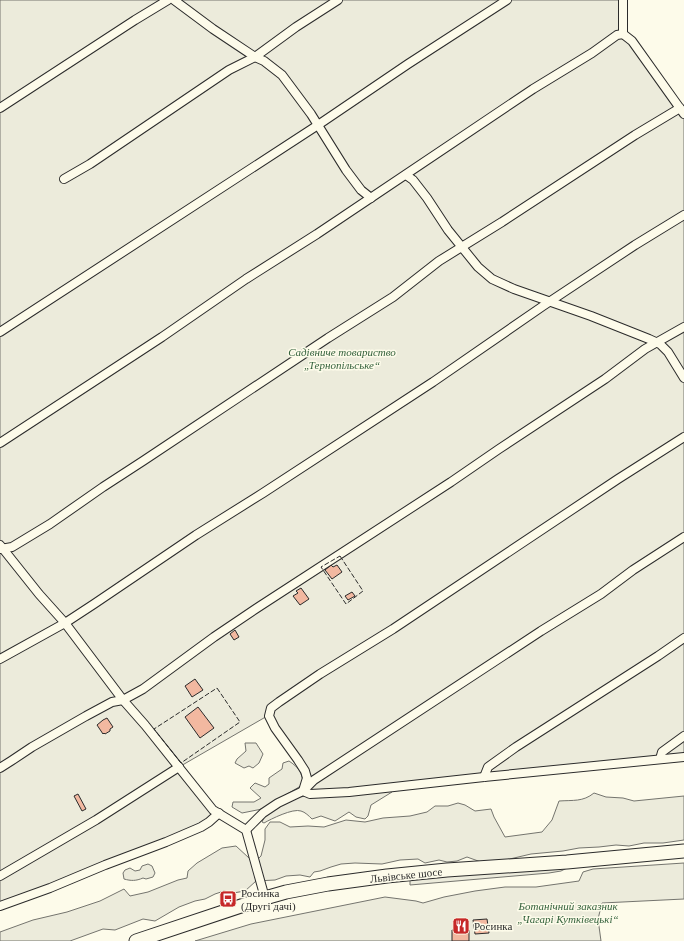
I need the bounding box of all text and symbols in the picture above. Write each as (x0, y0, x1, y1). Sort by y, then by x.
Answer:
park label: Садівниче товариство „Тернопільське“ (288, 346, 396, 371)
street label: Львівське шосе (369, 865, 443, 885)
place label: Росинка (Другі дачі) (241, 887, 296, 913)
bus stop icon: Росинка (Другі дачі) (218, 889, 238, 909)
park label: Ботанічний заказник „Чагарі Кутківецькі“ (517, 900, 619, 925)
restaurant icon: Росинка (451, 916, 471, 936)
place label: Росинка (474, 920, 512, 932)

